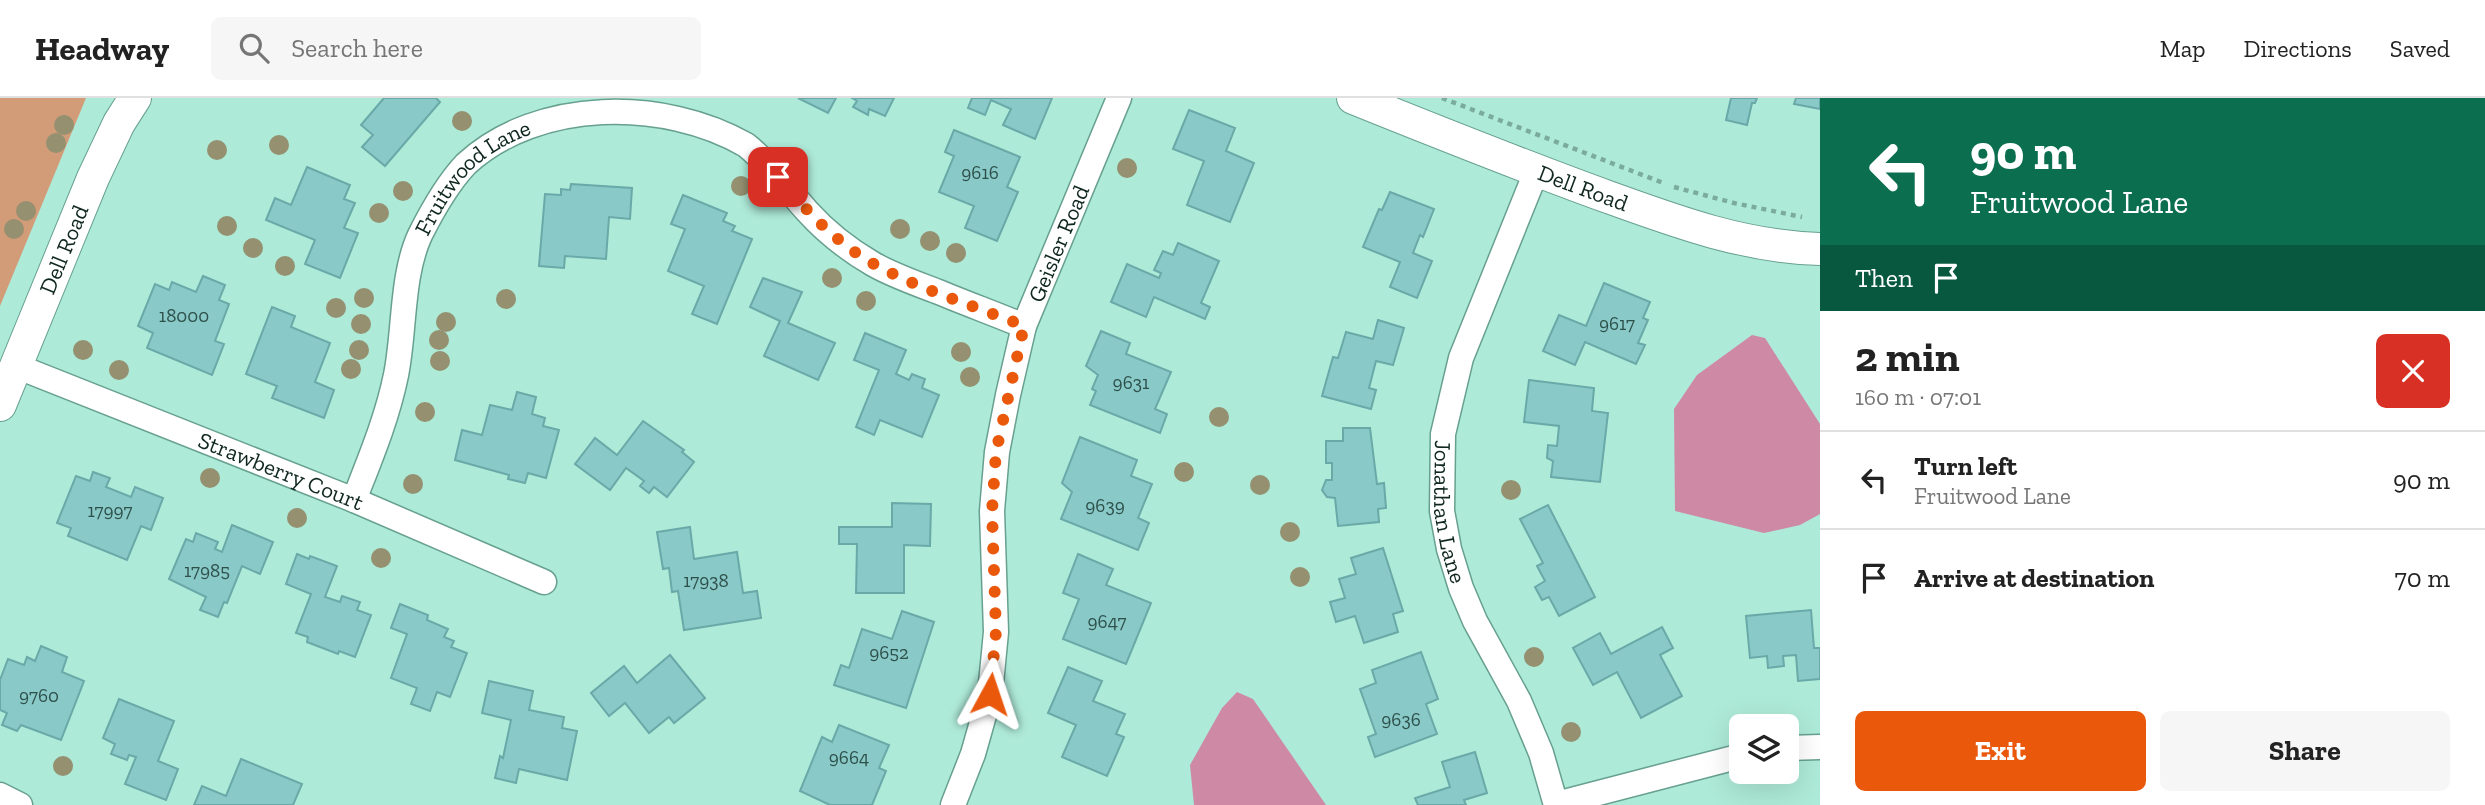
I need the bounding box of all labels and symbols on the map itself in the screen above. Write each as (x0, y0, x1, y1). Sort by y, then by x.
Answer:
street label: Fruitwood Lane (408, 113, 534, 240)
pin (748, 147, 808, 207)
street label: Dell Road (1534, 158, 1632, 217)
house number: 9616 (961, 161, 999, 184)
street label: Geisler Road (1022, 180, 1095, 306)
street label: Dell Road (33, 200, 95, 298)
house number: 18000 (159, 304, 209, 327)
house number: 9617 (1599, 312, 1635, 335)
house number: 9631 (1113, 371, 1149, 394)
street label: Strawberry Court (194, 426, 368, 517)
street label: Jonathan Lane (1428, 440, 1473, 587)
house number: 9639 (1085, 494, 1125, 517)
house number: 17997 (87, 499, 133, 522)
house number: 17985 (184, 559, 230, 582)
house number: 17938 (683, 569, 729, 592)
house number: 9647 (1087, 610, 1127, 633)
house number: 9652 (869, 641, 909, 664)
position arrow (953, 657, 1027, 731)
house number: 9760 (19, 684, 59, 707)
house number: 9636 (1381, 708, 1421, 731)
house number: 9664 (829, 746, 869, 769)

